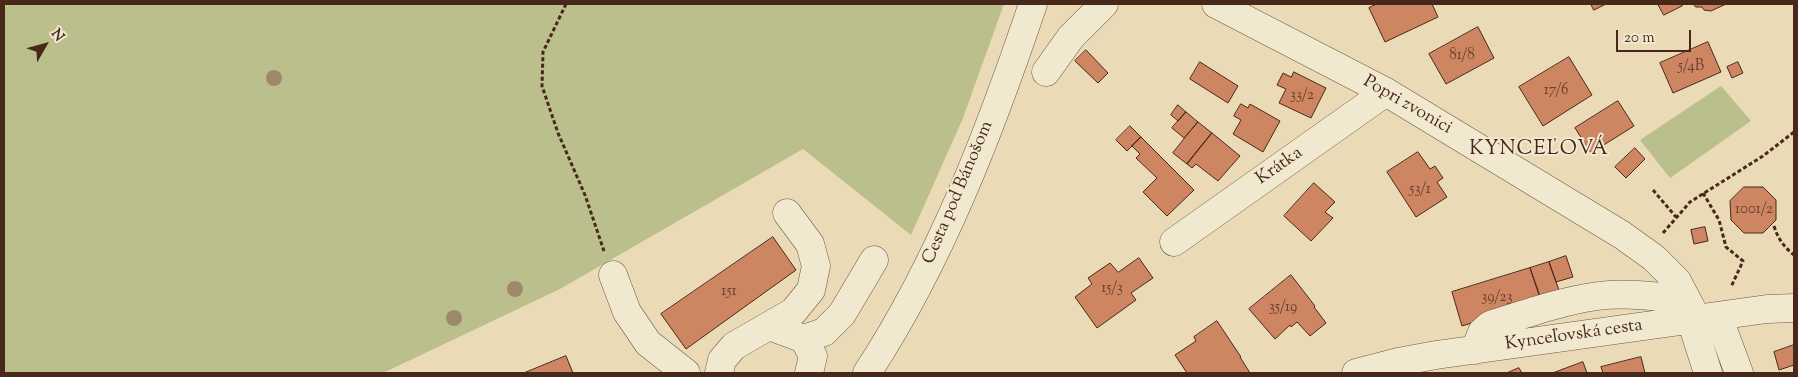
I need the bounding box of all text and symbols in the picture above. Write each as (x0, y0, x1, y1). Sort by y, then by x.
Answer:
north arrow (20, 20, 70, 70)
scale bar (1618, 20, 1693, 52)
text: N (45, 25, 68, 46)
text: 20 m (1624, 28, 1655, 49)
house number: 81/8 (1449, 47, 1475, 65)
house number: 5/4B (1678, 58, 1704, 76)
street label: Popri zvonici (1359, 72, 1455, 140)
house number: 17/6 (1544, 82, 1568, 100)
house number: 33/2 (1290, 87, 1314, 105)
street label: Cesta pod Bánošom (919, 118, 999, 268)
district label: KYNCEĽOVÁ (1468, 139, 1610, 163)
street label: Krátka (1253, 143, 1307, 191)
house number: 53/1 (1409, 181, 1431, 199)
house number: 1001/2 (1735, 201, 1773, 219)
house number: 15/3 (1101, 280, 1123, 298)
house number: 151 (721, 283, 737, 301)
house number: 39/23 (1481, 289, 1513, 307)
house number: 35/19 (1269, 299, 1297, 317)
street label: Kynceľovská cesta (1504, 316, 1644, 356)

